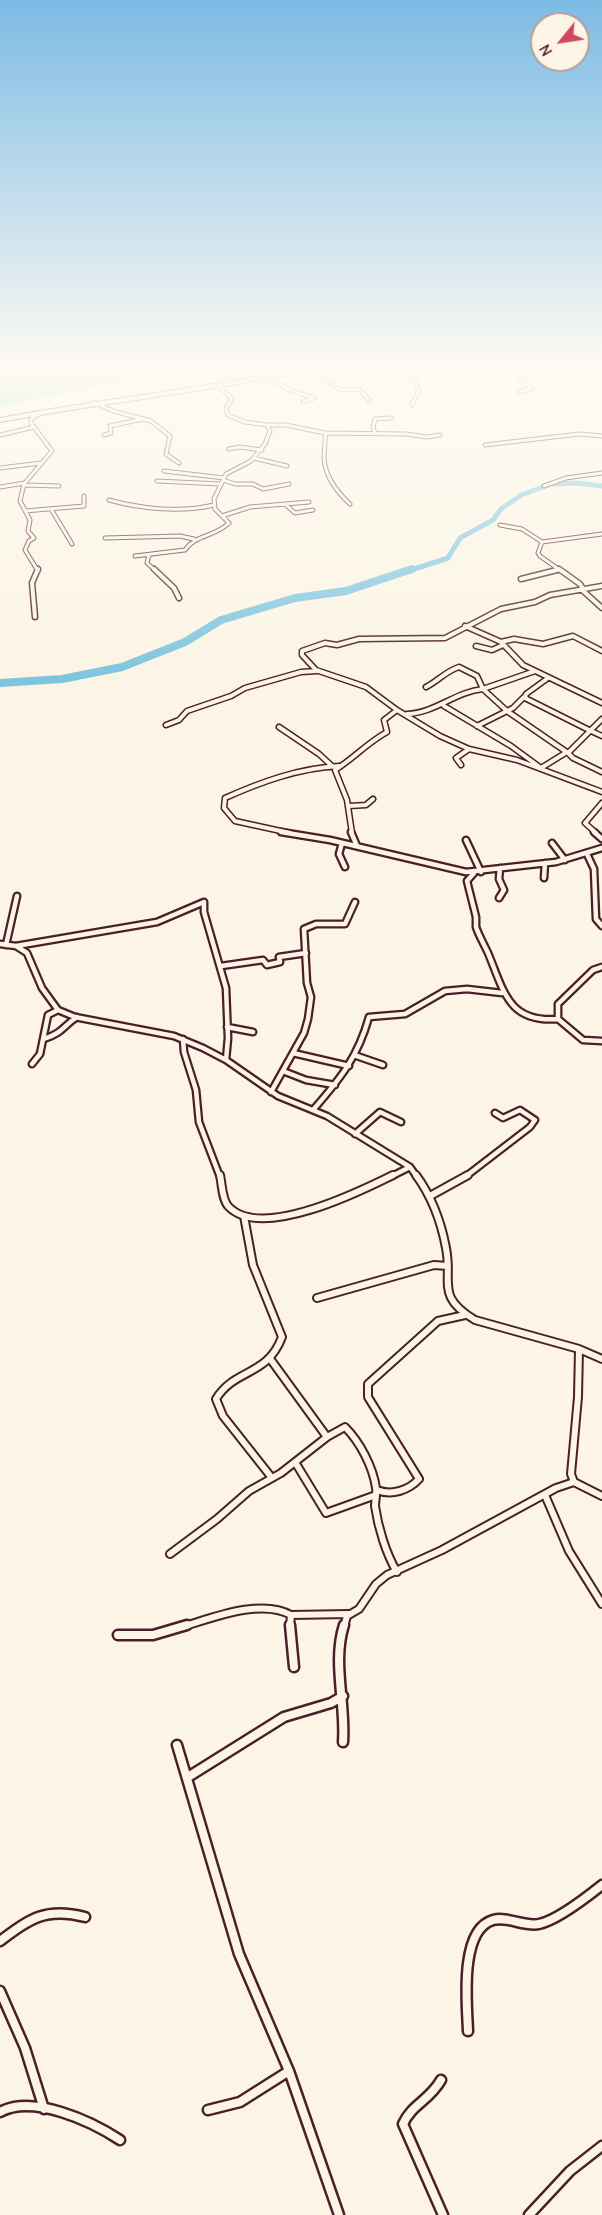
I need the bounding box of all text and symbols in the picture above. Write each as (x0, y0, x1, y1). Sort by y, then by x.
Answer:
north arrow (530, 12, 590, 72)
text: N (536, 41, 557, 59)

